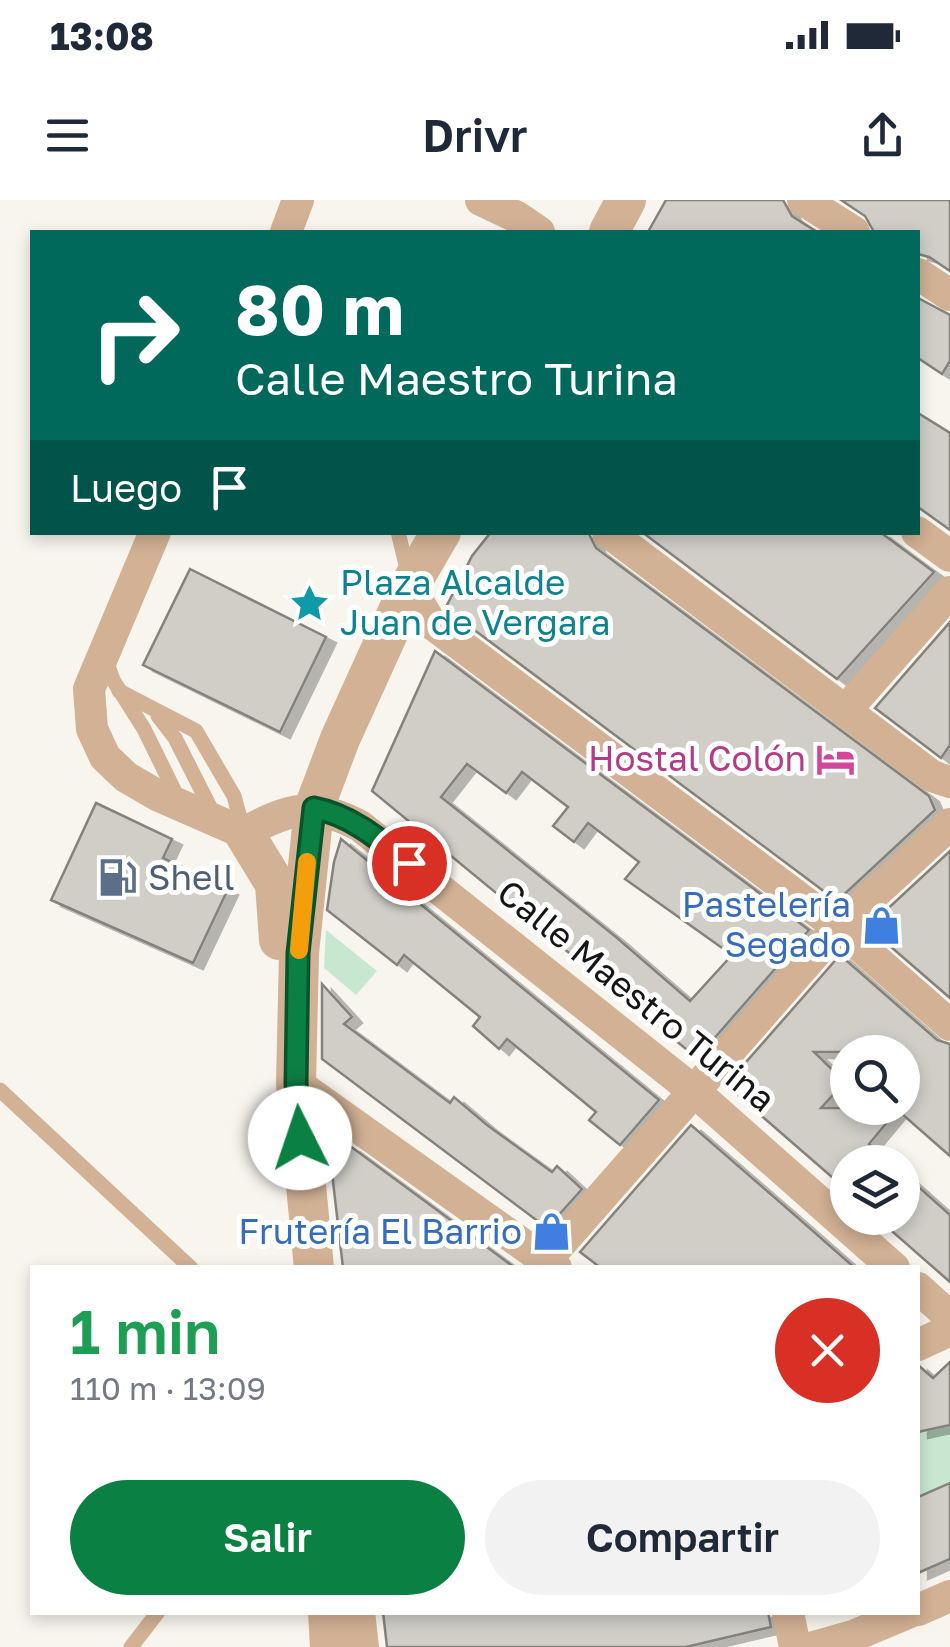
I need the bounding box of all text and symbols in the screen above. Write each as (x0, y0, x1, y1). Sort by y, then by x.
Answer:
text: 13:08 (50, 13, 154, 58)
icon: menu (40, 108, 95, 163)
text: Drivr (422, 108, 528, 162)
icon: share (855, 108, 910, 163)
text: 80 m (235, 266, 404, 350)
icon: right (70, 270, 200, 400)
text: Calle Maestro Turina (235, 351, 678, 405)
icon: arrive (202, 460, 257, 515)
text: Luego (70, 465, 182, 510)
place label: Plaza Alcalde Juan de Vergara (340, 561, 611, 643)
place icon: Plaza Alcalde Juan de Vergara (289, 582, 331, 624)
place label: Hostal Colón (588, 737, 806, 779)
hotel icon: Hostal Colón (815, 738, 857, 780)
pin (367, 821, 452, 906)
icon: arrive (382, 836, 437, 891)
place label: Shell (148, 856, 235, 898)
fuel station icon: Shell (97, 857, 139, 899)
street label: Calle Maestro Turina (490, 870, 784, 1120)
place label: Pastelería Segado (682, 883, 851, 965)
shop icon: Pastelería Segado (860, 904, 902, 946)
map controls (830, 1035, 920, 1235)
button: search (830, 1035, 920, 1125)
position arrow (248, 1086, 352, 1190)
button: layers (830, 1145, 920, 1235)
place label: Frutería El Barrio (238, 1210, 522, 1252)
shop icon: Frutería El Barrio (531, 1211, 573, 1253)
text: 1 min (70, 1295, 220, 1367)
button: close (775, 1298, 880, 1403)
text: 110 m · 13:09 (70, 1369, 266, 1407)
button: Salir (70, 1480, 465, 1595)
button: Compartir (485, 1480, 880, 1595)

